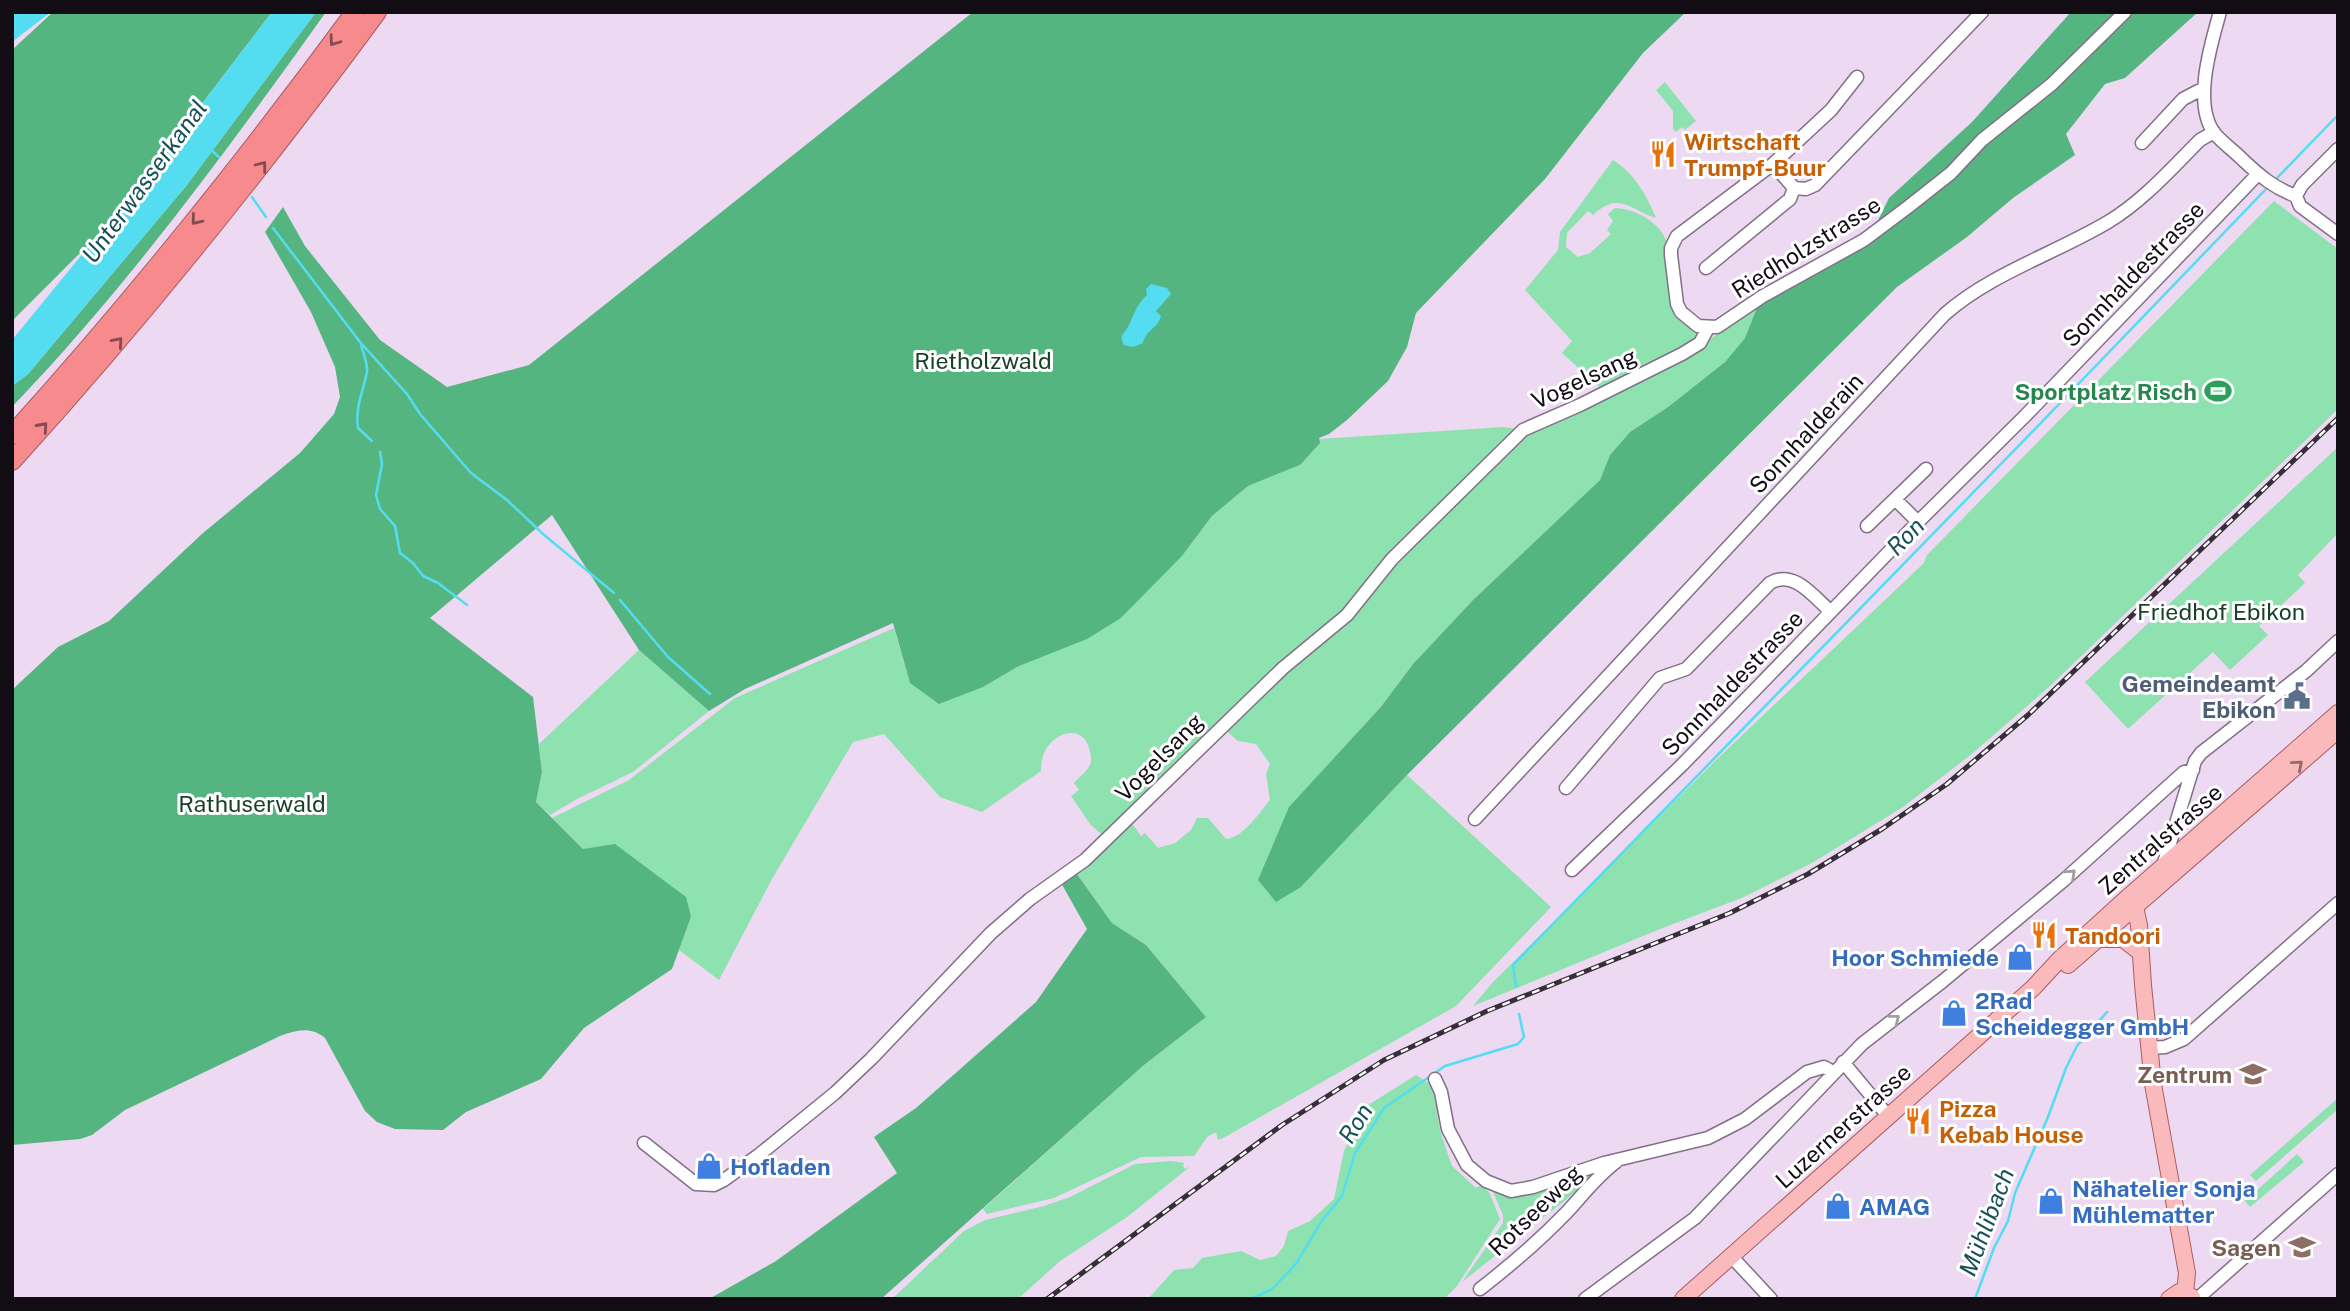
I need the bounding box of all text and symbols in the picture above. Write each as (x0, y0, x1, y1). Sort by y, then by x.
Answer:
one-way arrow (329, 33, 342, 45)
water label: Unterwasserkanal (76, 94, 212, 268)
place label: Wirtschaft Trumpf-Buur (1684, 128, 1826, 181)
restaurant icon: Wirtschaft Trumpf-Buur (1648, 139, 1678, 169)
one-way arrow (253, 161, 266, 173)
street label: Riedholzstrasse (1727, 190, 1885, 304)
street label: Sonnhaldestrasse (2057, 196, 2209, 352)
one-way arrow (192, 212, 205, 224)
one-way arrow (110, 337, 122, 350)
street label: Vogelsang (1527, 342, 1641, 414)
park label: Rietholzwald (914, 347, 1052, 374)
street label: Sonnhalderain (1743, 367, 1869, 499)
sports icon: Sportplatz Risch (2203, 376, 2233, 406)
place label: Sportplatz Risch (2014, 378, 2197, 405)
one-way arrow (35, 423, 47, 436)
water label: Ron (1880, 511, 1930, 561)
park label: Friedhof Ebikon (2137, 598, 2305, 625)
street label: Sonnhaldestrasse (1656, 605, 1808, 761)
place label: Gemeindeamt Ebikon (2122, 670, 2276, 723)
public building icon: Gemeindeamt Ebikon (2282, 681, 2312, 711)
street label: Vogelsang (1110, 708, 1208, 806)
one-way arrow (2289, 761, 2302, 773)
street label: Zentralstrasse (2093, 778, 2227, 900)
park label: Rathuserwald (178, 790, 326, 817)
one-way arrow (2062, 870, 2075, 882)
restaurant icon: Tandoori (2029, 920, 2059, 950)
place label: Tandoori (2065, 922, 2161, 949)
shop icon: Hoor Schmiede (2005, 942, 2035, 972)
place label: Hoor Schmiede (1831, 944, 1999, 971)
place label: 2Rad Scheidegger GmbH (1975, 987, 2189, 1040)
shop icon: 2Rad Scheidegger GmbH (1939, 998, 1969, 1028)
one-way arrow (1887, 1014, 1900, 1027)
street label: Luzernerstrasse (1770, 1058, 1916, 1194)
school or university icon: Zentrum (2238, 1059, 2268, 1089)
place label: Zentrum (2137, 1061, 2232, 1088)
place label: Pizza Kebab House (1939, 1095, 2084, 1148)
water label: Ron (1332, 1098, 1378, 1148)
restaurant icon: Pizza Kebab House (1903, 1106, 1933, 1136)
shop icon: Hofladen (694, 1151, 724, 1181)
place label: Hofladen (730, 1153, 831, 1180)
street label: Rotseeweg (1483, 1159, 1587, 1261)
water label: Mühlibach (1953, 1164, 2019, 1280)
place label: Nähatelier Sonja Mühlematter (2072, 1175, 2255, 1228)
shop icon: Nähatelier Sonja Mühlematter (2036, 1186, 2066, 1216)
shop icon: AMAG (1823, 1191, 1853, 1221)
place label: AMAG (1859, 1193, 1930, 1220)
school or university icon: Sagen (2287, 1232, 2317, 1262)
place label: Sagen (2211, 1234, 2281, 1261)

